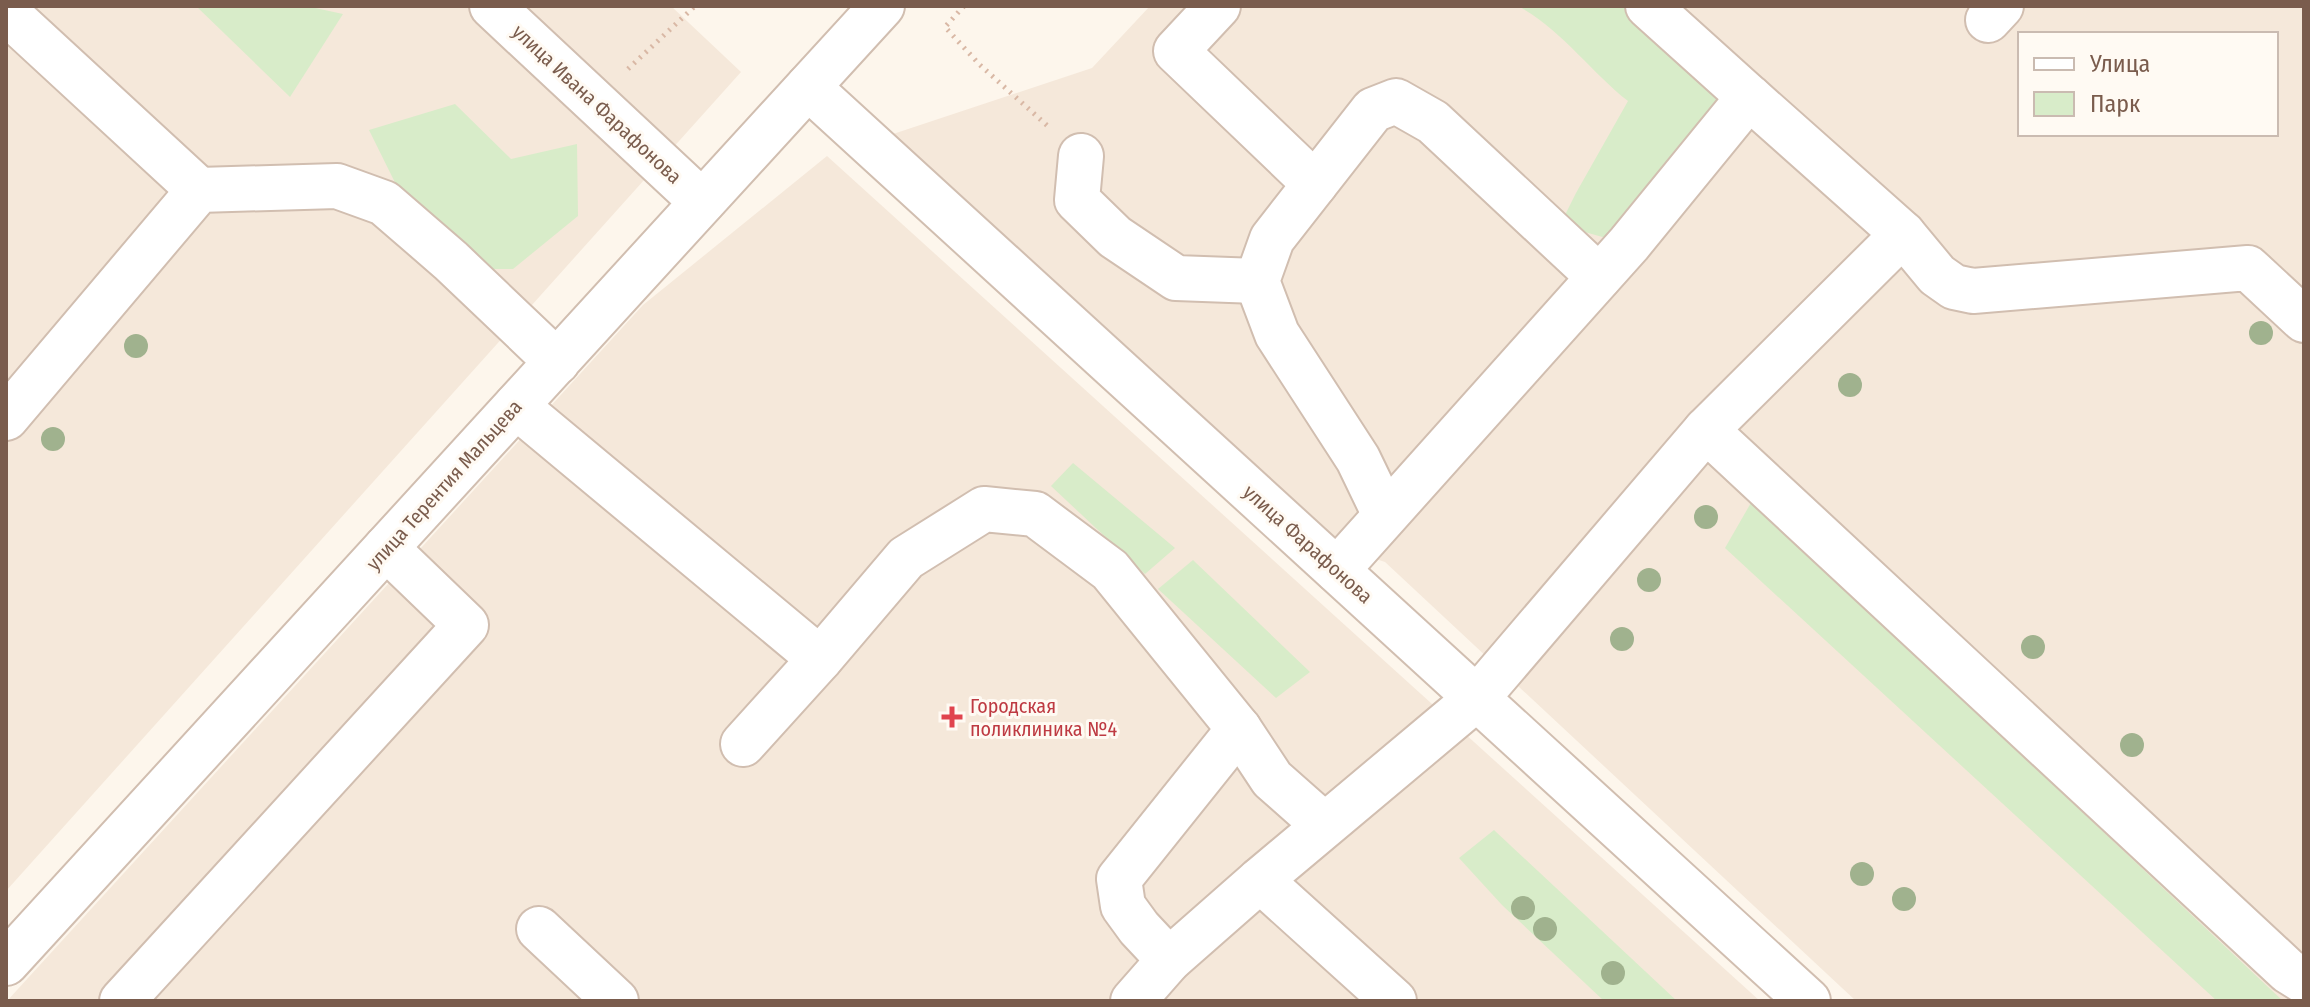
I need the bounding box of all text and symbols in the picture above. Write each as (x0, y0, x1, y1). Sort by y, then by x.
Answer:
street label: улица Ивана Фарафонова (507, 19, 687, 189)
legend (2018, 32, 2278, 136)
text: Улица (2089, 50, 2150, 78)
text: Парк (2090, 90, 2141, 118)
street label: улица Терентия Мальцева (361, 395, 527, 575)
street label: улица Фарафонова (1238, 480, 1378, 608)
place label: Городская поликлиника №4 (970, 694, 1117, 741)
marker: Городская поликлиника №4 (941, 706, 963, 728)

